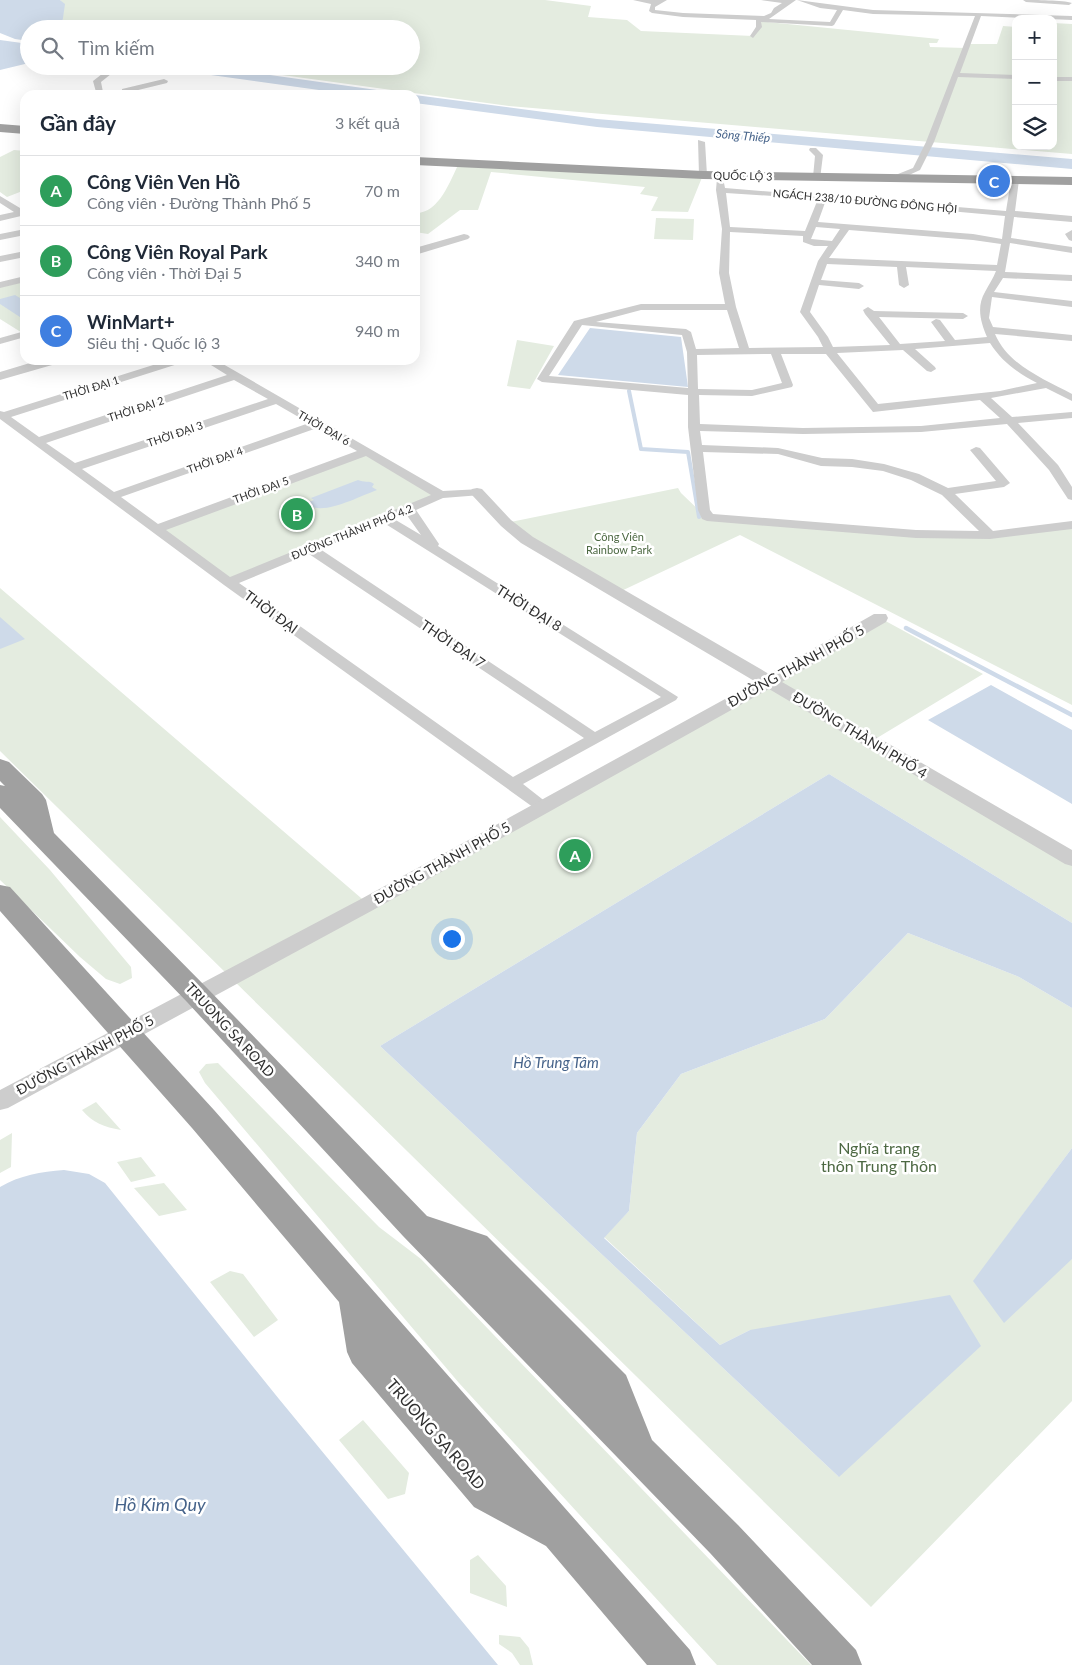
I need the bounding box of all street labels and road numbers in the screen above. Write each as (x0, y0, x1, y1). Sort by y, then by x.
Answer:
street label: QUỐC LỘ 3 (713, 167, 773, 183)
street label: NGÁCH 238/10 ĐƯỜNG ĐÔNG HỘI (772, 186, 958, 215)
street label: THỜI ĐẠI 1 (61, 373, 121, 402)
street label: THỜI ĐẠI 2 (106, 393, 165, 424)
street label: THỜI ĐẠI 6 (296, 407, 353, 448)
street label: THỜI ĐẠI 3 (145, 418, 204, 449)
street label: THỜI ĐẠI 4 (185, 443, 245, 476)
street label: THỜI ĐẠI 5 (231, 473, 290, 506)
street label: ĐƯỜNG THÀNH PHỐ 4.2 (289, 500, 414, 562)
street label: THỜI ĐẠI 8 (493, 581, 565, 634)
street label: THỜI ĐẠI (241, 586, 301, 637)
street label: THỜI ĐẠI 7 (418, 616, 489, 671)
street label: ĐƯỜNG THÀNH PHỐ 5 (724, 621, 867, 710)
street label: ĐƯỜNG THÀNH PHỐ 4 (790, 688, 931, 781)
street label: ĐƯỜNG THÀNH PHỐ 5 (370, 818, 513, 907)
street label: TRUONG SA ROAD (182, 979, 278, 1080)
street label: ĐƯỜNG THÀNH PHỐ 5 (13, 1011, 157, 1098)
street label: TRUONG SA ROAD (383, 1375, 490, 1493)

